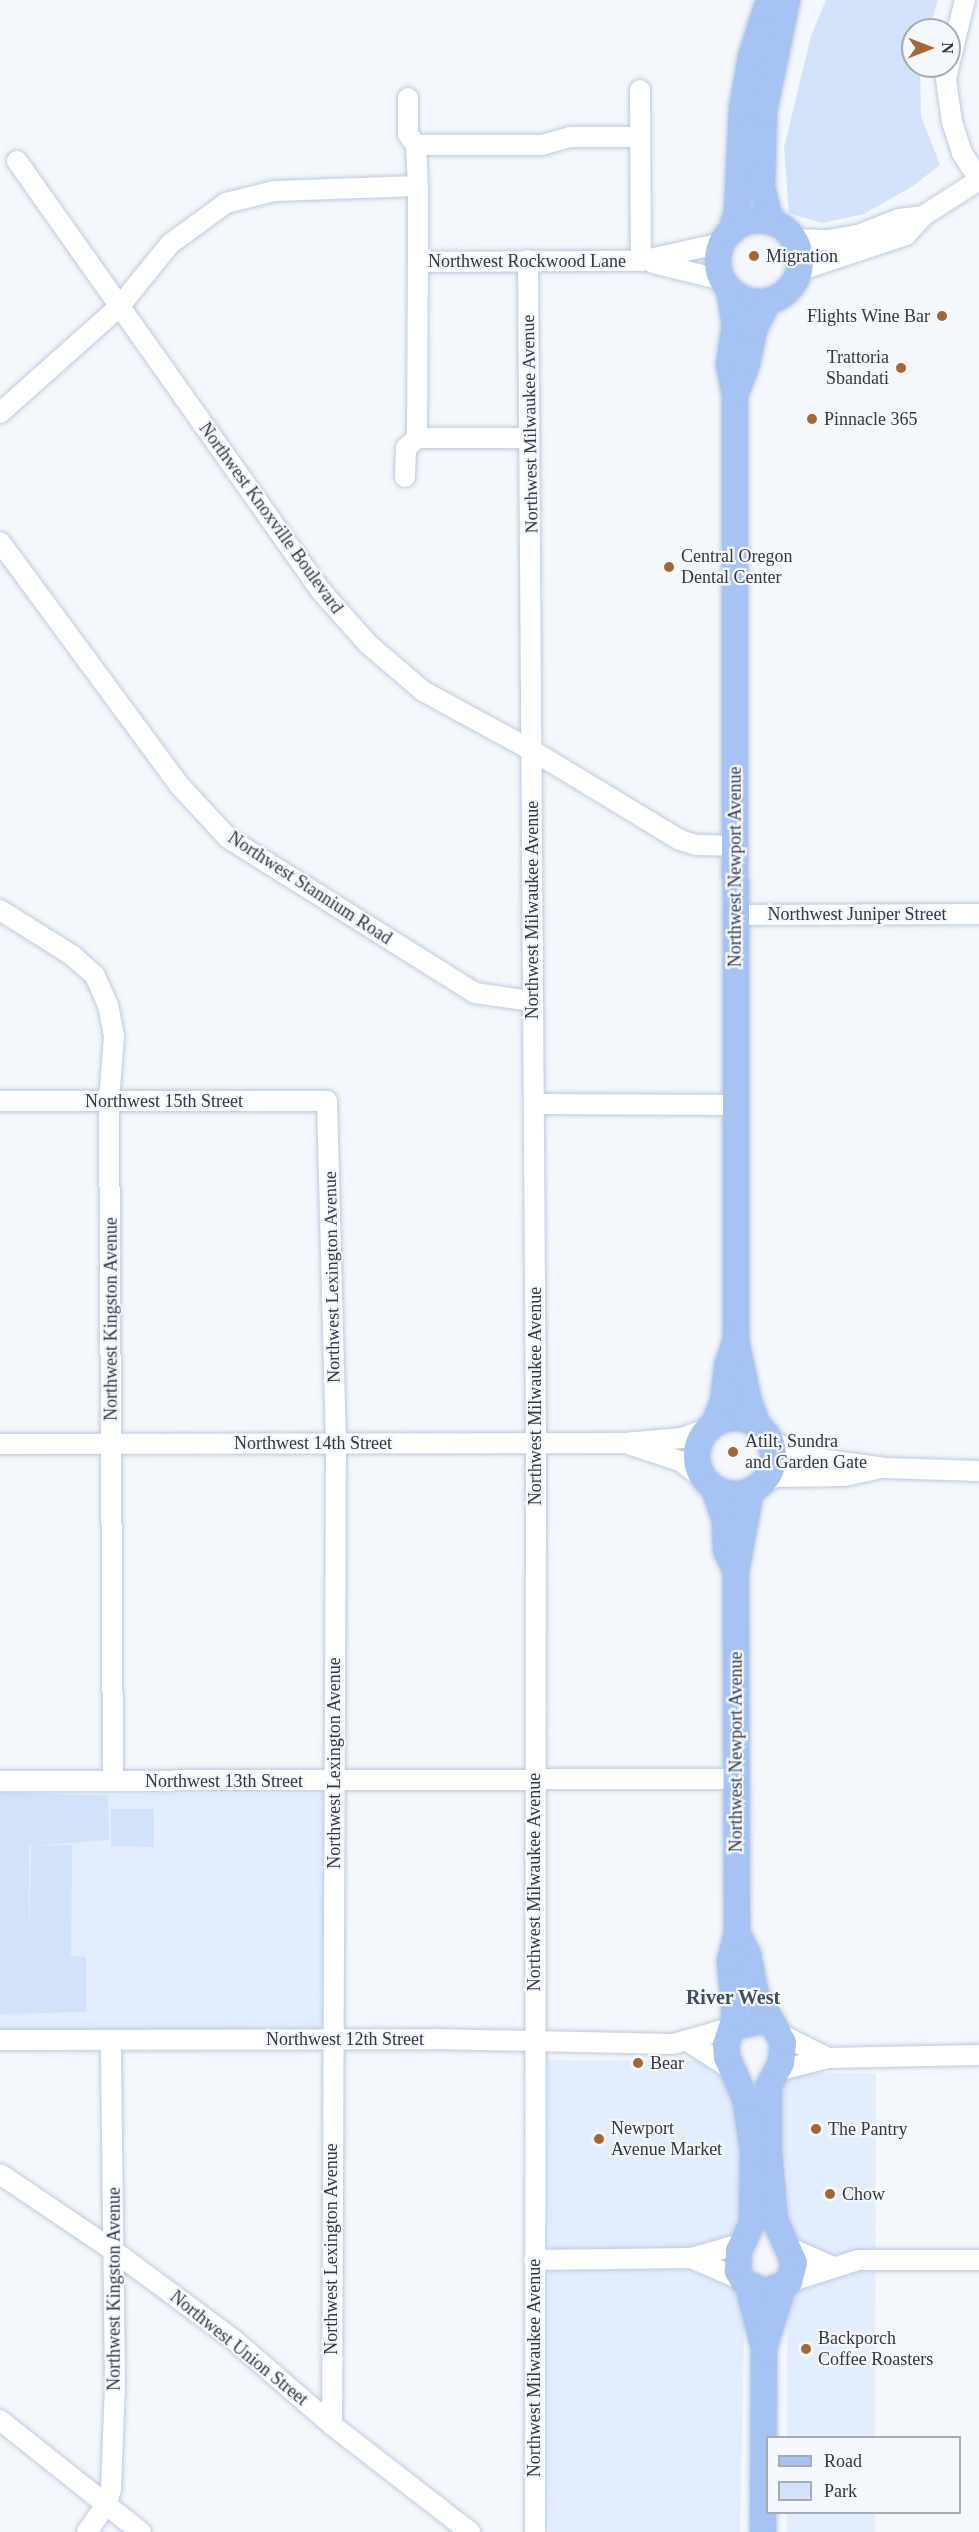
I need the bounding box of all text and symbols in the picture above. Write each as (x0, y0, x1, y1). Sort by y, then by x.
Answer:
north arrow (901, 18, 961, 78)
text: N (939, 42, 956, 54)
place label: Migration (766, 245, 838, 267)
marker: Migration (747, 249, 761, 263)
street label: Northwest Rockwood Lane (428, 250, 626, 272)
place label: Flights Wine Bar (807, 305, 930, 327)
marker: Flights Wine Bar (935, 309, 949, 323)
street label: Northwest Milwaukee Avenue (517, 314, 543, 534)
place label: Trattoria Sbandati (826, 347, 889, 389)
marker: Trattoria Sbandati (894, 361, 908, 375)
place label: Pinnacle 365 (824, 408, 917, 430)
marker: Pinnacle 365 (805, 412, 819, 426)
street label: Northwest Knoxville Boulevard (194, 418, 348, 618)
place label: Central Oregon Dental Center (681, 546, 792, 588)
marker: Central Oregon Dental Center (662, 560, 676, 574)
street label: Northwest Newport Avenue (724, 766, 746, 968)
street label: Northwest Milwaukee Avenue (521, 800, 543, 1020)
street label: Northwest Stannium Road (224, 827, 396, 949)
street label: Northwest Juniper Street (768, 903, 946, 925)
street label: Northwest 15th Street (85, 1090, 243, 1112)
street label: Northwest Lexington Avenue (319, 1171, 345, 1383)
street label: Northwest Kingston Avenue (100, 1217, 122, 1421)
street label: Northwest Milwaukee Avenue (524, 1286, 546, 1506)
place label: Atilt, Sundra and Garden Gate (745, 1431, 867, 1474)
street label: Northwest 14th Street (234, 1432, 392, 1454)
marker: Atilt, Sundra and Garden Gate (726, 1445, 740, 1459)
street label: Northwest Newport Avenue (725, 1651, 747, 1853)
street label: Northwest Lexington Avenue (323, 1657, 345, 1869)
street label: Northwest 13th Street (145, 1770, 303, 1792)
street label: Northwest Milwaukee Avenue (523, 1772, 545, 1992)
district label: River West (686, 1985, 780, 2009)
street label: Northwest 12th Street (266, 2028, 424, 2050)
place label: Bear (650, 2052, 684, 2074)
marker: Bear (631, 2056, 645, 2070)
place label: Newport Avenue Market (611, 2118, 722, 2160)
place label: The Pantry (828, 2118, 907, 2140)
marker: The Pantry (809, 2122, 823, 2136)
marker: Newport Avenue Market (592, 2132, 606, 2146)
street label: Northwest Lexington Avenue (320, 2143, 342, 2355)
place label: Chow (842, 2183, 885, 2205)
street label: Northwest Kingston Avenue (103, 2187, 125, 2391)
marker: Chow (823, 2187, 837, 2201)
street label: Northwest Milwaukee Avenue (523, 2258, 545, 2478)
street label: Northwest Union Street (166, 2286, 312, 2410)
place label: Backporch Coffee Roasters (818, 2328, 933, 2370)
marker: Backporch Coffee Roasters (799, 2342, 813, 2356)
legend (766, 2436, 961, 2514)
text: Road (824, 2451, 862, 2471)
text: Park (824, 2481, 857, 2501)

